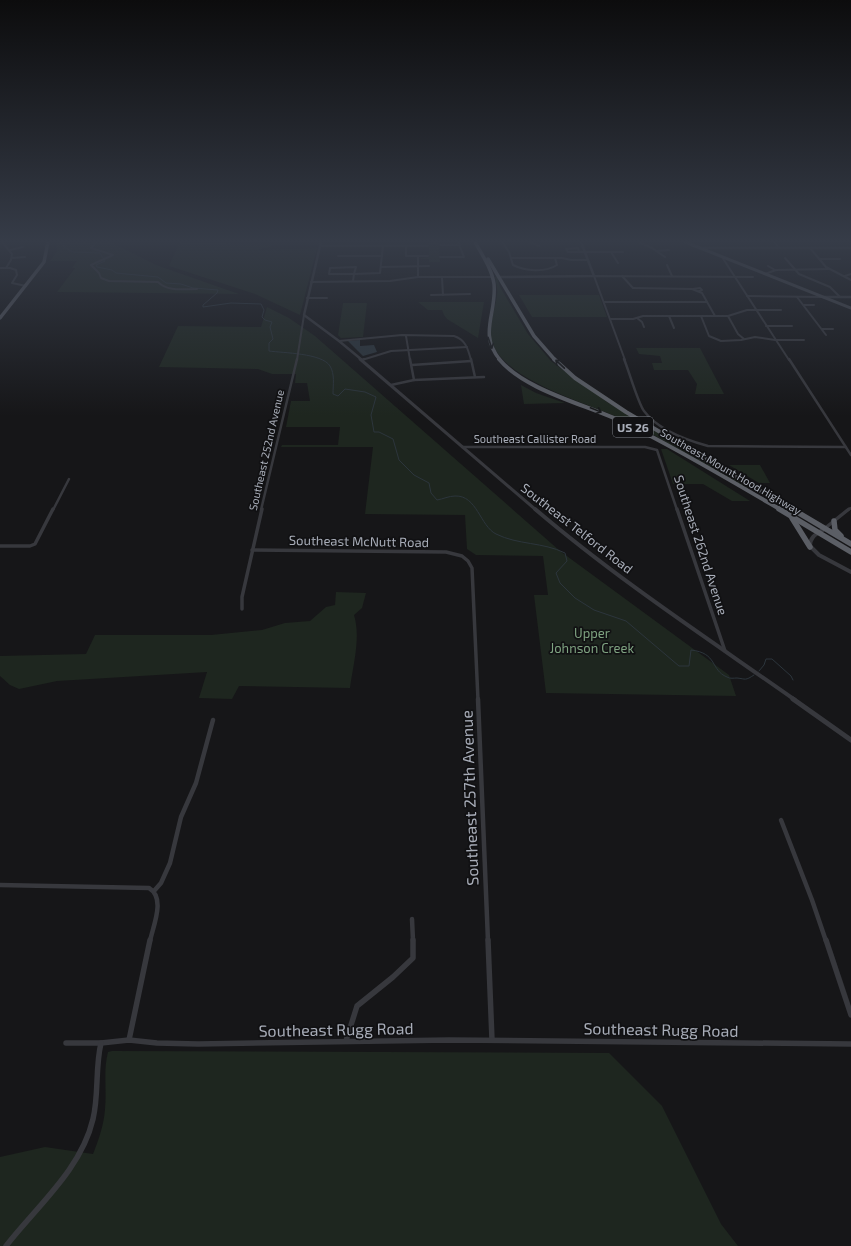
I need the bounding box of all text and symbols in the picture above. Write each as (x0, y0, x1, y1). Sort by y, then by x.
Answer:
one-way arrow (487, 336, 494, 349)
one-way arrow (554, 360, 565, 369)
street label: Southeast 252nd Avenue (246, 388, 286, 512)
one-way arrow (590, 407, 602, 415)
road number: US 26 (613, 417, 653, 437)
street label: Southeast Mount Hood Highway (658, 425, 804, 517)
street label: Southeast Callister Road (474, 432, 596, 445)
street label: Southeast 262nd Avenue (671, 473, 731, 617)
street label: Southeast Telford Road (518, 479, 636, 577)
street label: Southeast McNutt Road (289, 532, 429, 550)
park label: Upper Johnson Creek (550, 625, 635, 656)
street label: Southeast 257th Avenue (456, 710, 482, 886)
street label: Southeast Rugg Road (258, 1018, 414, 1040)
street label: Southeast Rugg Road (583, 1018, 739, 1040)

